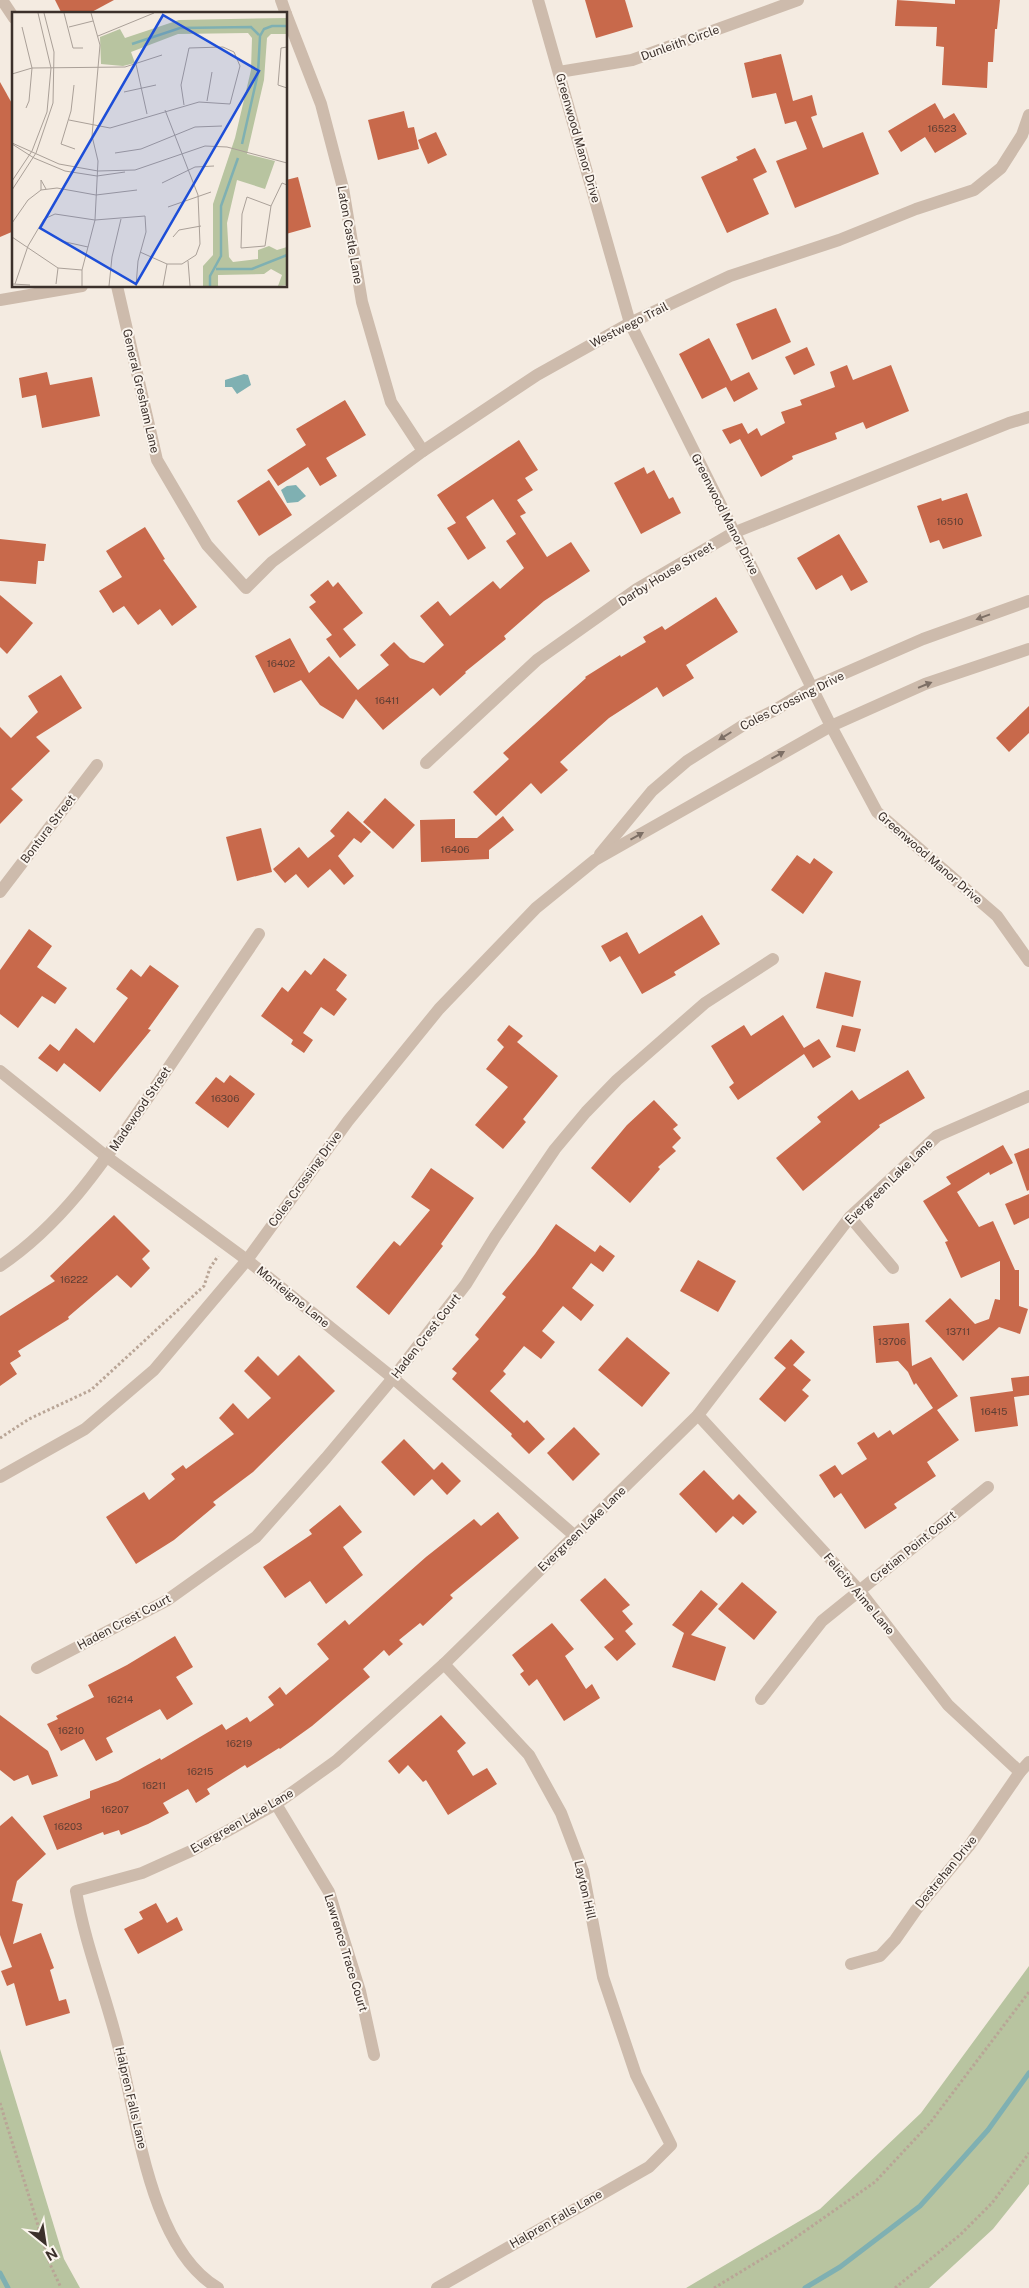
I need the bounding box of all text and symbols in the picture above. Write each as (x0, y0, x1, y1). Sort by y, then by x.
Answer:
inset map (12, 12, 288, 288)
street label: Dunleith Circle (639, 22, 721, 64)
street label: Greenwood Manor Drive (553, 72, 603, 204)
house number: 16523 (928, 122, 956, 134)
street label: Laton Castle Lane (334, 185, 366, 285)
street label: Westwego Trail (588, 299, 671, 351)
street label: General Gresham Lane (120, 327, 162, 455)
street label: Greenwood Manor Drive (688, 451, 762, 577)
house number: 16510 (937, 515, 963, 527)
street label: Darby House Street (616, 539, 716, 609)
one-way arrow (975, 613, 990, 621)
house number: 16402 (267, 657, 295, 669)
street label: Coles Crossing Drive (738, 669, 847, 733)
one-way arrow (918, 681, 933, 689)
house number: 16411 (375, 694, 399, 706)
one-way arrow (719, 732, 732, 741)
one-way arrow (772, 751, 785, 760)
street label: Bontura Street (18, 792, 79, 866)
street label: Greenwood Manor Drive (875, 809, 985, 907)
one-way arrow (631, 832, 644, 841)
house number: 16406 (441, 843, 469, 855)
street label: Madewood Street (107, 1064, 174, 1154)
house number: 16306 (211, 1092, 239, 1104)
street label: Coles Crossing Drive (266, 1128, 345, 1230)
street label: Evergreen Lake Lane (842, 1136, 936, 1228)
street label: Monteigne Lane (254, 1263, 332, 1331)
house number: 16222 (60, 1273, 88, 1285)
street label: Haden Crest Court (388, 1290, 464, 1381)
house number: 13711 (946, 1325, 970, 1337)
house number: 13706 (878, 1335, 906, 1347)
house number: 16415 (980, 1405, 1008, 1417)
street label: Evergreen Lake Lane (535, 1483, 629, 1575)
street label: Cretian Point Court (867, 1508, 959, 1586)
street label: Felicity Aime Lane (821, 1550, 897, 1638)
street label: Haden Crest Court (75, 1591, 173, 1653)
house number: 16214 (107, 1693, 133, 1705)
house number: 16210 (58, 1724, 84, 1736)
house number: 16219 (226, 1737, 252, 1749)
house number: 16215 (187, 1765, 213, 1777)
house number: 16211 (142, 1779, 166, 1791)
street label: Evergreen Lake Lane (188, 1786, 296, 1856)
house number: 16207 (101, 1803, 129, 1815)
house number: 16203 (54, 1820, 82, 1832)
street label: Destrehan Drive (913, 1833, 980, 1911)
street label: Layton Hill (571, 1859, 599, 1921)
street label: Lawrence Trace Court (321, 1893, 371, 2014)
street label: Halpren Falls Lane (112, 2046, 150, 2151)
street label: Halpren Falls Lane (507, 2187, 605, 2251)
north arrow (20, 2218, 70, 2268)
text: N (43, 2245, 60, 2264)

